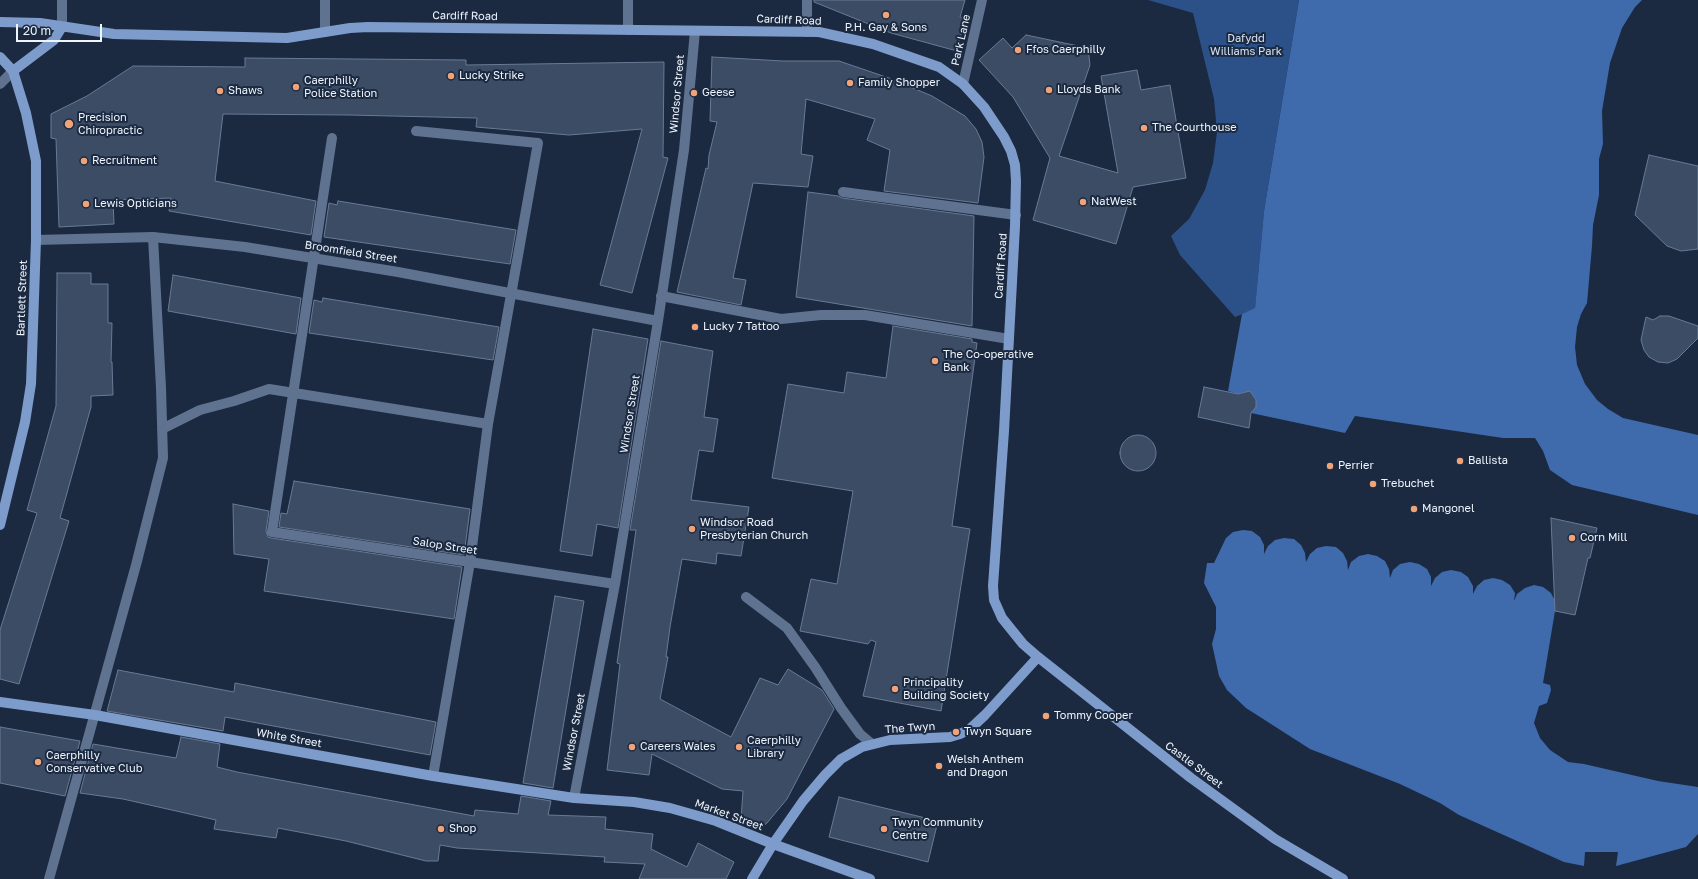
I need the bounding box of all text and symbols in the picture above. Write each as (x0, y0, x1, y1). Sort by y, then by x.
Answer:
street label: Cardiff Road (432, 9, 498, 23)
marker: P.H. Gay & Sons (881, 10, 891, 20)
street label: Cardiff Road (756, 12, 822, 28)
street label: Park Lane (949, 13, 973, 67)
scale bar (18, 16, 104, 42)
place label: P.H. Gay & Sons (845, 21, 927, 35)
text: 20 m (23, 23, 51, 38)
park label: Dafydd Williams Park (1210, 32, 1282, 58)
place label: Ffos Caerphilly (1026, 43, 1105, 57)
marker: Ffos Caerphilly (1013, 45, 1023, 55)
street label: Windsor Street (667, 54, 687, 134)
place label: Lucky Strike (459, 69, 524, 83)
marker: Lucky Strike (446, 71, 456, 81)
place label: Caerphilly Police Station (304, 74, 377, 100)
place label: Family Shopper (858, 76, 940, 90)
marker: Family Shopper (845, 78, 855, 88)
marker: Caerphilly Police Station (291, 82, 301, 92)
place label: Lloyds Bank (1057, 83, 1121, 97)
place label: Shaws (228, 84, 263, 98)
marker: Lloyds Bank (1044, 85, 1054, 95)
marker: Shaws (215, 86, 225, 96)
place label: Geese (702, 86, 735, 100)
marker: Geese (689, 88, 699, 98)
place label: Precision Chiropractic (78, 111, 142, 137)
marker: Precision Chiropractic (63, 118, 75, 130)
place label: The Courthouse (1152, 121, 1237, 135)
marker: The Courthouse (1139, 123, 1149, 133)
place label: Recruitment (92, 154, 157, 168)
marker: Recruitment (79, 156, 89, 166)
place label: NatWest (1091, 195, 1137, 209)
place label: Lewis Opticians (94, 197, 177, 211)
marker: NatWest (1078, 197, 1088, 207)
marker: Lewis Opticians (81, 199, 91, 209)
street label: Cardiff Road (992, 233, 1010, 299)
street label: Broomfield Street (304, 238, 398, 266)
street label: Bartlett Street (14, 260, 30, 336)
place label: Lucky 7 Tattoo (703, 320, 779, 334)
marker: Lucky 7 Tattoo (690, 322, 700, 332)
place label: The Co-operative Bank (943, 348, 1034, 374)
marker: The Co-operative Bank (930, 356, 940, 366)
street label: Windsor Street (617, 374, 643, 454)
place label: Ballista (1468, 454, 1508, 468)
marker: Ballista (1455, 456, 1465, 466)
place label: Perrier (1338, 459, 1374, 473)
marker: Perrier (1325, 461, 1335, 471)
place label: Trebuchet (1381, 477, 1434, 491)
marker: Trebuchet (1368, 479, 1378, 489)
place label: Mangonel (1422, 502, 1474, 516)
marker: Mangonel (1409, 504, 1419, 514)
place label: Windsor Road Presbyterian Church (700, 516, 808, 542)
marker: Windsor Road Presbyterian Church (687, 524, 697, 534)
place label: Corn Mill (1580, 531, 1627, 545)
marker: Corn Mill (1567, 533, 1577, 543)
street label: Salop Street (412, 534, 478, 558)
place label: Principality Building Society (903, 676, 989, 702)
marker: Principality Building Society (890, 684, 900, 694)
street label: Windsor Street (560, 692, 588, 772)
place label: Tommy Cooper (1054, 709, 1133, 723)
marker: Tommy Cooper (1041, 711, 1051, 721)
street label: The Twyn (884, 720, 936, 736)
place label: Twyn Square (964, 725, 1032, 739)
street label: White Street (255, 726, 323, 750)
marker: Twyn Square (951, 727, 961, 737)
place label: Caerphilly Library (747, 734, 801, 760)
street label: Castle Street (1162, 739, 1226, 791)
place label: Careers Wales (640, 740, 715, 754)
marker: Careers Wales (627, 742, 637, 752)
marker: Caerphilly Library (734, 742, 744, 752)
place label: Caerphilly Conservative Club (46, 749, 142, 775)
place label: Welsh Anthem and Dragon (947, 753, 1024, 779)
marker: Caerphilly Conservative Club (33, 757, 43, 767)
marker: Welsh Anthem and Dragon (934, 761, 944, 771)
street label: Market Street (693, 796, 765, 834)
place label: Twyn Community Centre (892, 816, 983, 842)
place label: Shop (449, 822, 476, 836)
marker: Shop (436, 824, 446, 834)
marker: Twyn Community Centre (879, 824, 889, 834)

